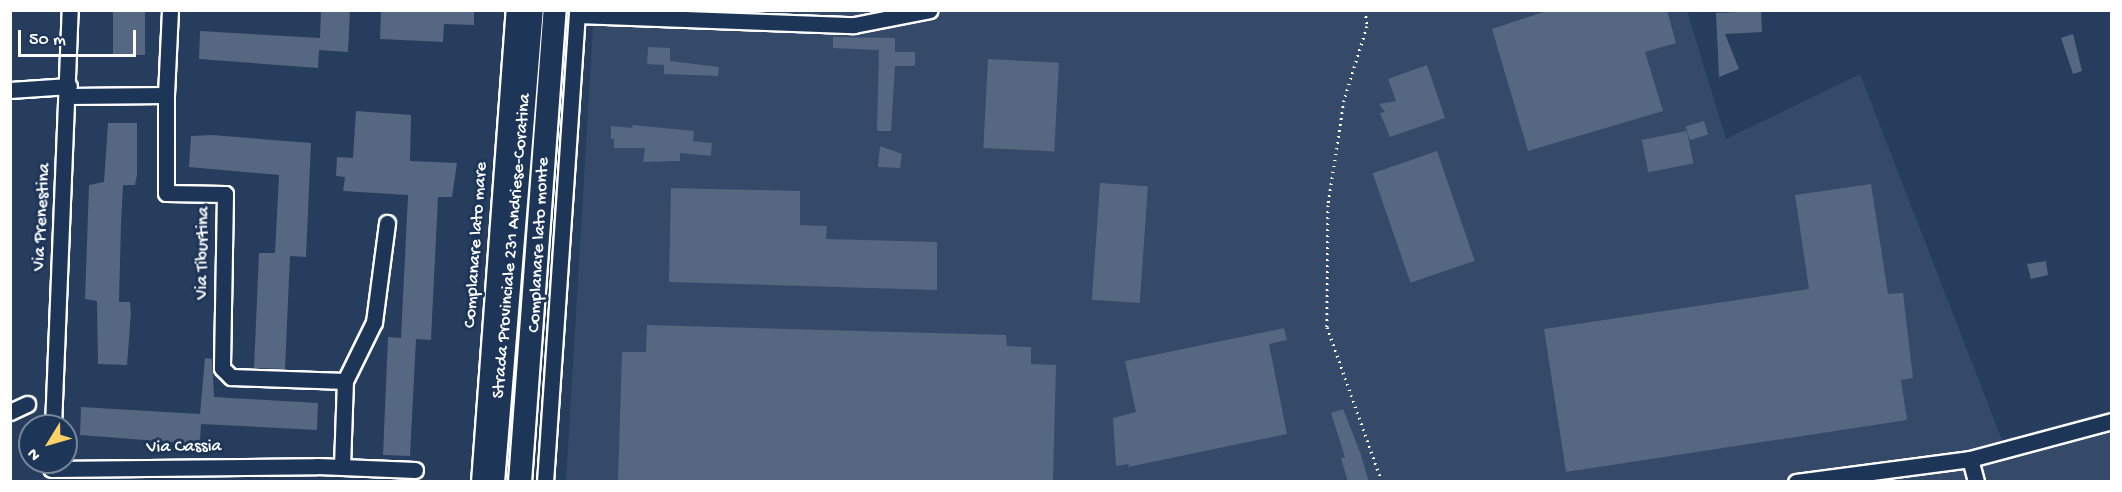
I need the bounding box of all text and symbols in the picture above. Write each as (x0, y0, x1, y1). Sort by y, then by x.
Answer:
scale bar (21, 18, 140, 56)
text: 50 m (29, 30, 66, 51)
street label: Strada Provinciale 231 Andriese-Coratina (489, 93, 537, 399)
street label: Complanare lato monte (525, 157, 555, 333)
street label: Complanare lato mare (460, 161, 494, 329)
street label: Via Prenestina (29, 162, 57, 272)
street label: Via Tiburtina (192, 206, 216, 300)
north arrow (18, 414, 78, 474)
street label: Via Cassia (146, 437, 222, 459)
text: N (24, 444, 46, 464)

